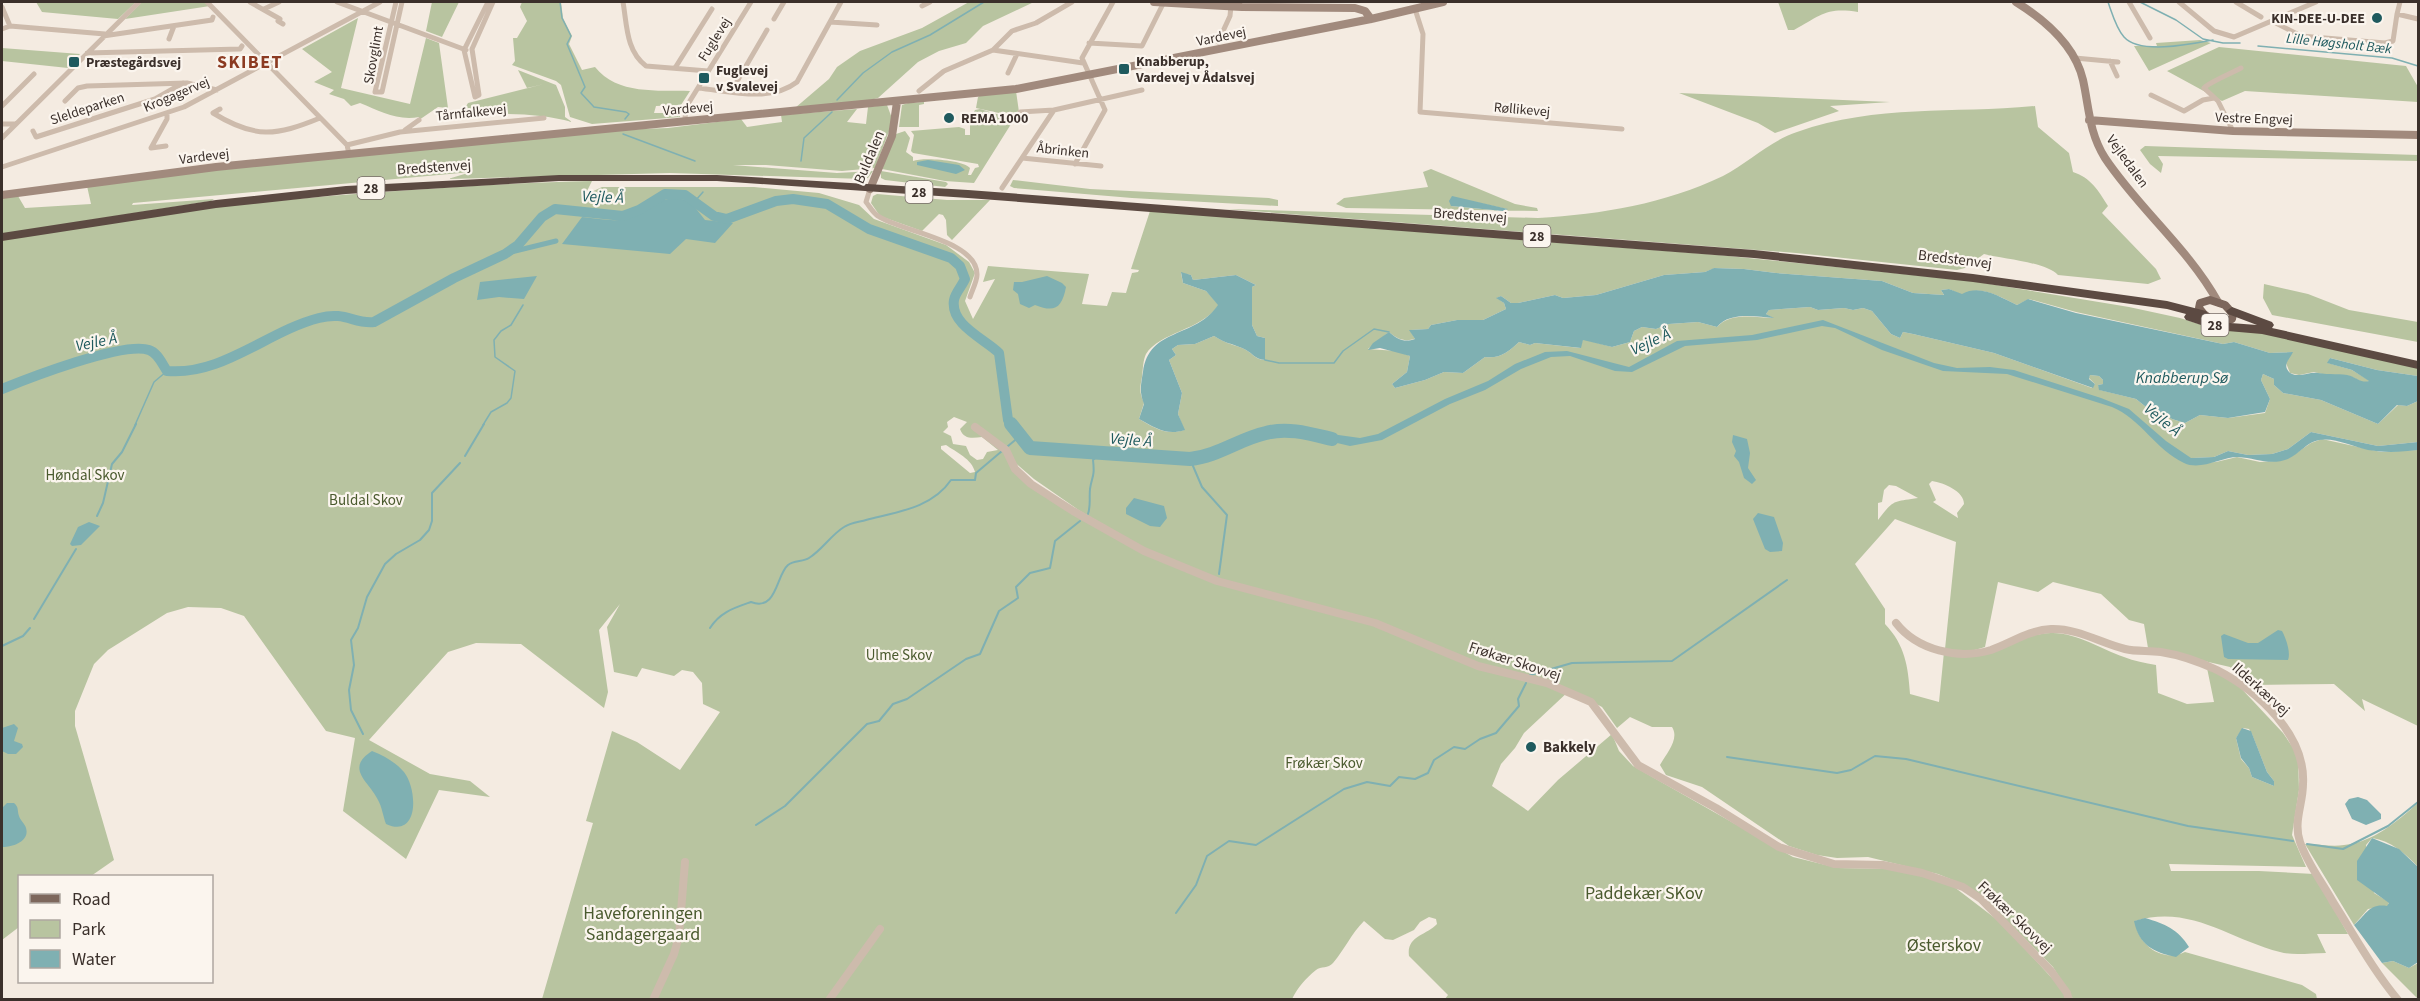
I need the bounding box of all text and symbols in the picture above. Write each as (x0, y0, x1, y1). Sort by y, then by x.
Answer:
place label: KIN-DEE-U-DEE (2271, 9, 2365, 29)
marker: KIN-DEE-U-DEE (2370, 11, 2384, 25)
street label: Fuglevej (693, 14, 736, 66)
street label: Vardevej (1194, 22, 1248, 52)
street label: Skovglimt (359, 24, 389, 86)
water label: Lille Høgsholt Bæk (2285, 29, 2393, 60)
district label: SKIBET (217, 50, 283, 75)
place label: Knabberup, Vardevej v Ådalsvej (1135, 52, 1255, 88)
place label: Præstegårdsvej (86, 53, 181, 73)
marker: Præstegårdsvej (67, 55, 81, 69)
place label: Fuglevej v Svalevej (716, 61, 778, 97)
marker: Knabberup, Vardevej v Ådalsvej (1117, 62, 1131, 76)
marker: Fuglevej v Svalevej (697, 71, 711, 85)
street label: Krogagervej (140, 72, 213, 118)
street label: Sleldeparken (48, 88, 127, 130)
street label: Vardevej (662, 97, 714, 121)
street label: Røllikevej (1493, 98, 1551, 122)
street label: Tårnfalkevej (435, 99, 507, 127)
street label: Vestre Engvej (2215, 108, 2293, 130)
place label: REMA 1000 (961, 109, 1028, 129)
marker: REMA 1000 (942, 111, 956, 125)
street label: Buldalen (849, 127, 890, 187)
street label: Vejledalen (2101, 131, 2153, 192)
street label: Åbrinken (1036, 138, 1090, 164)
street label: Vardevej (178, 144, 230, 170)
street label: Bredstenvej (396, 154, 472, 181)
road number: 28 (358, 177, 385, 199)
road number: 28 (906, 181, 932, 203)
water label: Vejle Å (582, 185, 624, 209)
street label: Bredstenvej (1432, 202, 1508, 229)
road number: 28 (1524, 225, 1550, 247)
street label: Bredstenvej (1917, 245, 1993, 274)
road number: 28 (2202, 314, 2228, 336)
water label: Vejle Å (1627, 323, 1674, 361)
water label: Vejle Å (73, 327, 119, 357)
water label: Knabberup Sø (2136, 367, 2229, 389)
water label: Vejle Å (2139, 398, 2186, 442)
water label: Vejle Å (1109, 428, 1153, 452)
park label: Høndal Skov (45, 465, 125, 486)
park label: Buldal Skov (329, 490, 403, 511)
street label: Frøkær Skovvej (1466, 637, 1564, 686)
park label: Ulme Skov (866, 645, 932, 666)
street label: Ilderkærvej (2227, 658, 2294, 721)
place label: Bakkely (1543, 737, 1596, 758)
marker: Bakkely (1524, 740, 1538, 754)
park label: Frøkær Skov (1285, 753, 1363, 774)
legend (18, 875, 213, 983)
street label: Frøkær Skovvej (1973, 877, 2056, 958)
park label: Paddekær SKov (1585, 881, 1704, 906)
text: Road (72, 887, 111, 912)
park label: Haveforeningen Sandagergaard (583, 901, 703, 947)
text: Park (72, 917, 106, 942)
park label: Østerskov (1907, 933, 1982, 958)
text: Water (72, 947, 116, 972)

